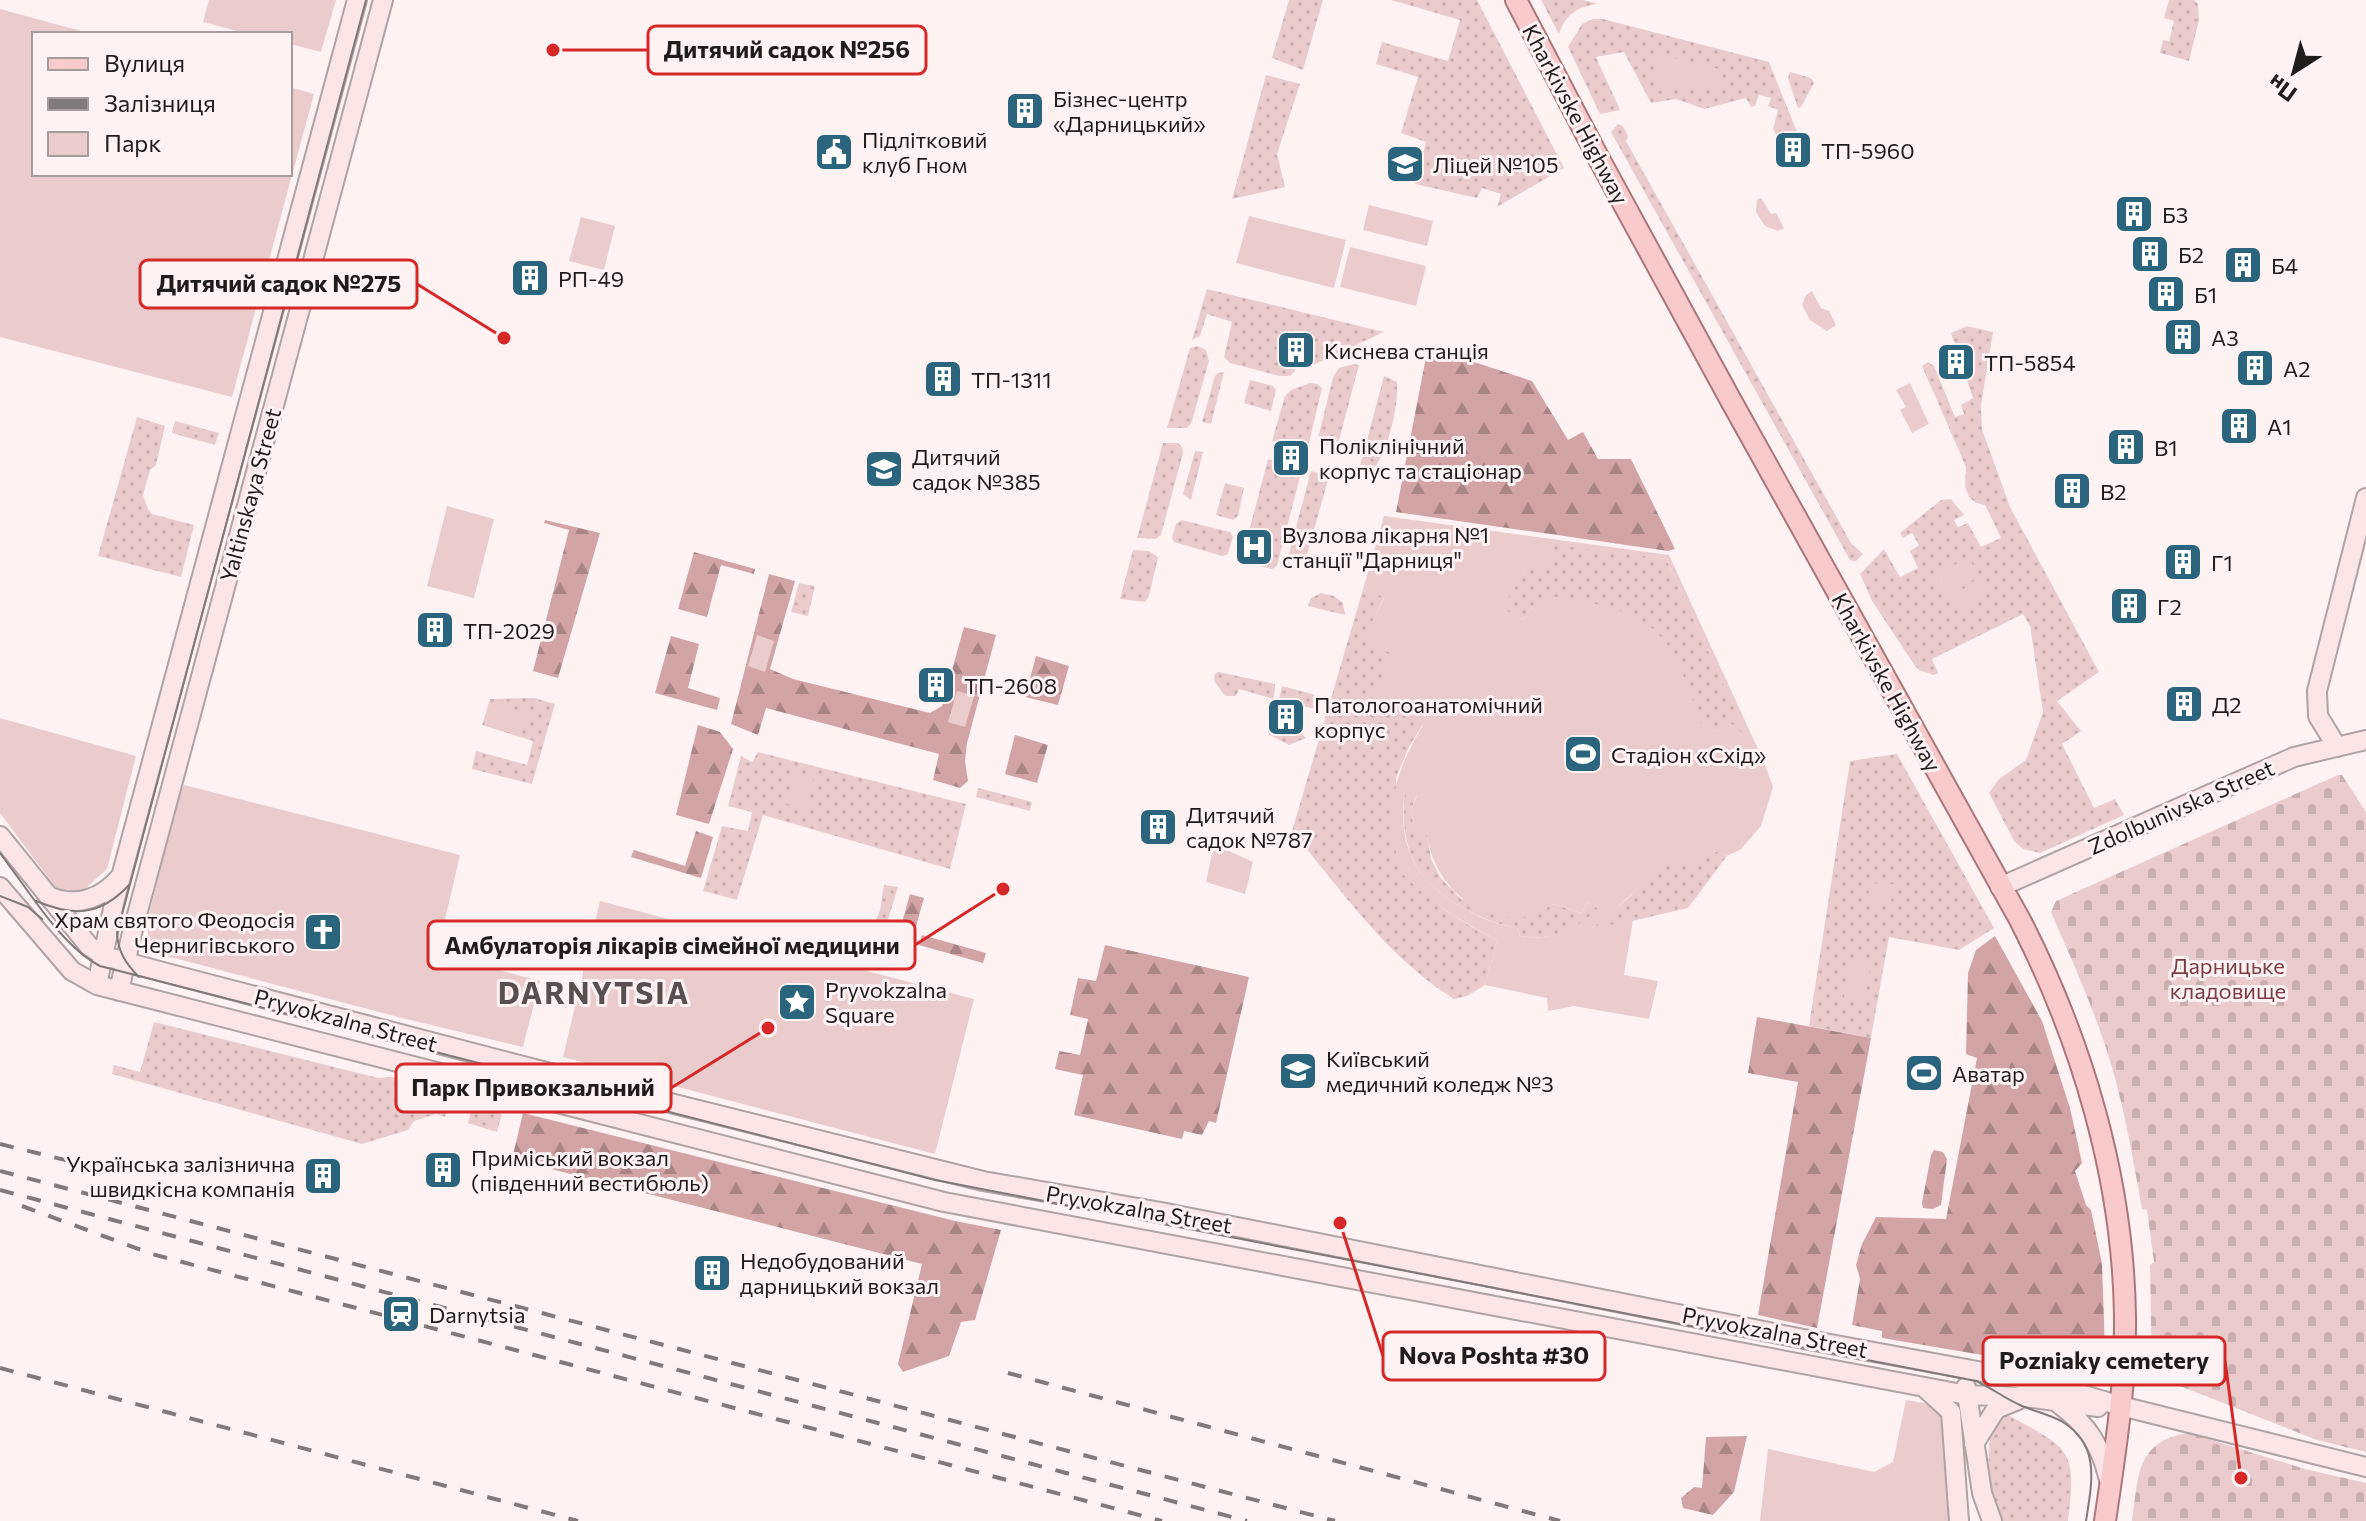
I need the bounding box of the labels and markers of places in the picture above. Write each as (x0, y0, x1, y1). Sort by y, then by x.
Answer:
callout: Дитячий садок №256 (648, 26, 926, 74)
place label: Бізнес-центр «Дарницький» (1053, 85, 1206, 137)
building icon: Бізнес-центр «Дарницький» (1004, 90, 1046, 132)
place label: Підлітковий клуб Гном (862, 126, 987, 178)
building icon: ТП-5960 (1772, 129, 1814, 171)
public building icon: Підлітковий клуб Гном (813, 131, 855, 173)
place label: ТП-5960 (1821, 137, 1915, 164)
school or university icon: Ліцей №105 (1384, 143, 1426, 185)
place label: Ліцей №105 (1433, 151, 1559, 178)
building icon: Б3 (2113, 193, 2155, 235)
place label: Б3 (2162, 201, 2188, 228)
building icon: Б2 (2129, 233, 2171, 275)
place label: Б2 (2178, 241, 2204, 268)
building icon: Б4 (2222, 244, 2264, 286)
place label: Б4 (2271, 252, 2298, 279)
building icon: РП-49 (509, 257, 551, 299)
callout: Дитячий садок №275 (140, 260, 417, 308)
place label: РП-49 (558, 265, 624, 292)
building icon: Б1 (2145, 273, 2187, 315)
place label: Б1 (2194, 281, 2217, 308)
building icon: А3 (2162, 316, 2204, 358)
place label: А3 (2211, 324, 2239, 351)
building icon: Киснева станція (1275, 329, 1317, 371)
place label: Киснева станція (1324, 337, 1489, 364)
building icon: ТП-5854 (1935, 341, 1977, 383)
building icon: А2 (2234, 347, 2276, 389)
place label: ТП-5854 (1984, 349, 2076, 376)
place label: А2 (2283, 355, 2310, 382)
building icon: ТП-1311 (922, 358, 964, 400)
place label: ТП-1311 (971, 366, 1052, 393)
building icon: А1 (2218, 405, 2260, 447)
place label: А1 (2267, 413, 2292, 440)
building icon: В1 (2105, 426, 2147, 468)
place label: Поліклінічний корпус та стаціонар (1319, 432, 1522, 484)
place label: В1 (2154, 434, 2178, 461)
building icon: Поліклінічний корпус та стаціонар (1270, 437, 1312, 479)
place label: Дитячий садок №385 (912, 443, 1041, 495)
school or university icon: Дитячий садок №385 (863, 448, 905, 490)
building icon: В2 (2051, 470, 2093, 512)
place label: В2 (2100, 478, 2126, 505)
place label: Вузлова лікарня №1 станції "Дарниця" (1282, 521, 1489, 573)
hospital icon: Вузлова лікарня №1 станції "Дарниця" (1233, 526, 1275, 568)
building icon: Г1 (2162, 541, 2204, 583)
place label: Г1 (2211, 549, 2233, 576)
building icon: Г2 (2108, 585, 2150, 627)
place label: Г2 (2157, 593, 2182, 620)
building icon: ТП-2029 (414, 609, 456, 651)
place label: ТП-2029 (463, 617, 555, 644)
building icon: ТП-2608 (915, 664, 957, 706)
place label: ТП-2608 (964, 672, 1057, 699)
building icon: Д2 (2163, 683, 2205, 725)
place label: Патологоанатомічний корпус (1314, 691, 1543, 743)
place label: Д2 (2212, 691, 2241, 718)
building icon: Патологоанатомічний корпус (1265, 696, 1307, 738)
sports icon: Стадіон «Схід» (1562, 733, 1604, 775)
place label: Стадіон «Схід» (1611, 741, 1766, 768)
place label: Дитячий садок №787 (1186, 801, 1313, 853)
building icon: Дитячий садок №787 (1137, 806, 1179, 848)
place label: Храм святого Феодосія Чернигівського (54, 906, 295, 958)
church icon: Храм святого Феодосія Чернигівського (302, 911, 344, 953)
callout: Амбулаторія лікарів сімейної медицини (428, 921, 915, 969)
place label: Pryvokzalna Square (825, 976, 947, 1028)
place icon: Pryvokzalna Square (776, 981, 818, 1023)
place label: Київський медичний коледж №3 (1326, 1045, 1554, 1097)
school or university icon: Київський медичний коледж №3 (1277, 1050, 1319, 1092)
sports icon: Аватар (1903, 1052, 1945, 1094)
place label: Аватар (1952, 1060, 2025, 1087)
callout: Парк Привокзальний (396, 1064, 671, 1112)
place label: Приміський вокзал (південний вестибюль) (471, 1144, 709, 1196)
building icon: Приміський вокзал (південний вестибюль) (422, 1149, 464, 1191)
place label: Українська залізнична швидкісна компанія (66, 1150, 295, 1202)
building icon: Українська залізнична швидкісна компанія (302, 1155, 344, 1197)
place label: Недобудований дарницький вокзал (740, 1247, 939, 1299)
building icon: Недобудований дарницький вокзал (691, 1252, 733, 1294)
station icon: Darnytsia (380, 1293, 422, 1335)
place label: Darnytsia (429, 1301, 525, 1328)
callout: Nova Poshta #30 (1383, 1332, 1605, 1380)
callout: Pozniaky cemetery (1983, 1337, 2225, 1385)

